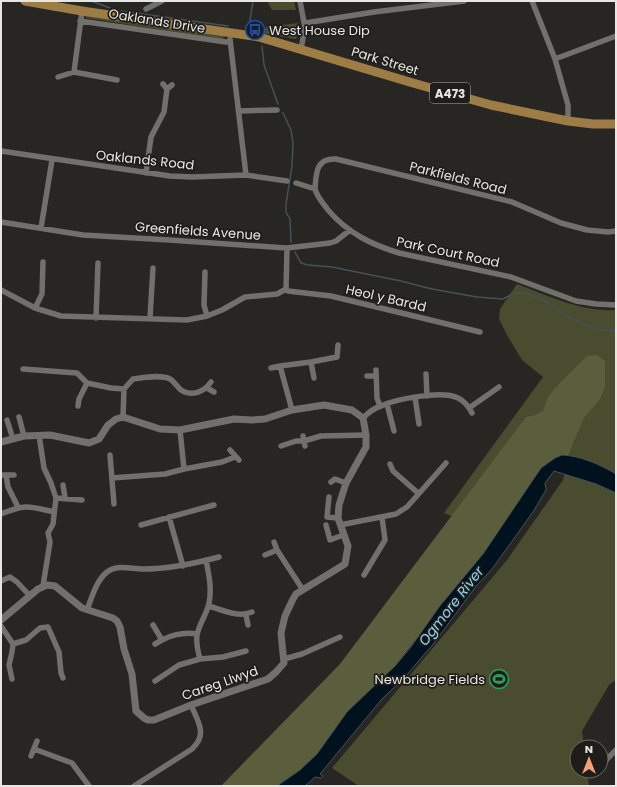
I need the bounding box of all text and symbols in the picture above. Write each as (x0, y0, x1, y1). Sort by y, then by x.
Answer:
street label: Oaklands Drive (107, 4, 207, 38)
bus stop icon: West House Dip (244, 19, 266, 41)
place label: West House Dip (269, 21, 370, 40)
street label: Park Street (349, 42, 421, 80)
road number: A473 (430, 83, 470, 103)
street label: Oaklands Road (95, 145, 195, 175)
street label: Parkfields Road (407, 157, 509, 199)
street label: Greenfields Avenue (134, 217, 262, 245)
street label: Park Court Road (395, 232, 501, 272)
street label: Heol y Bardd (344, 280, 428, 316)
water label: Ogmore River (414, 562, 489, 650)
street label: Careg Llwyd (179, 661, 261, 705)
sports icon: Newbridge Fields (488, 668, 510, 690)
place label: Newbridge Fields (375, 670, 485, 689)
north arrow (569, 739, 609, 779)
text: N (585, 741, 593, 757)

